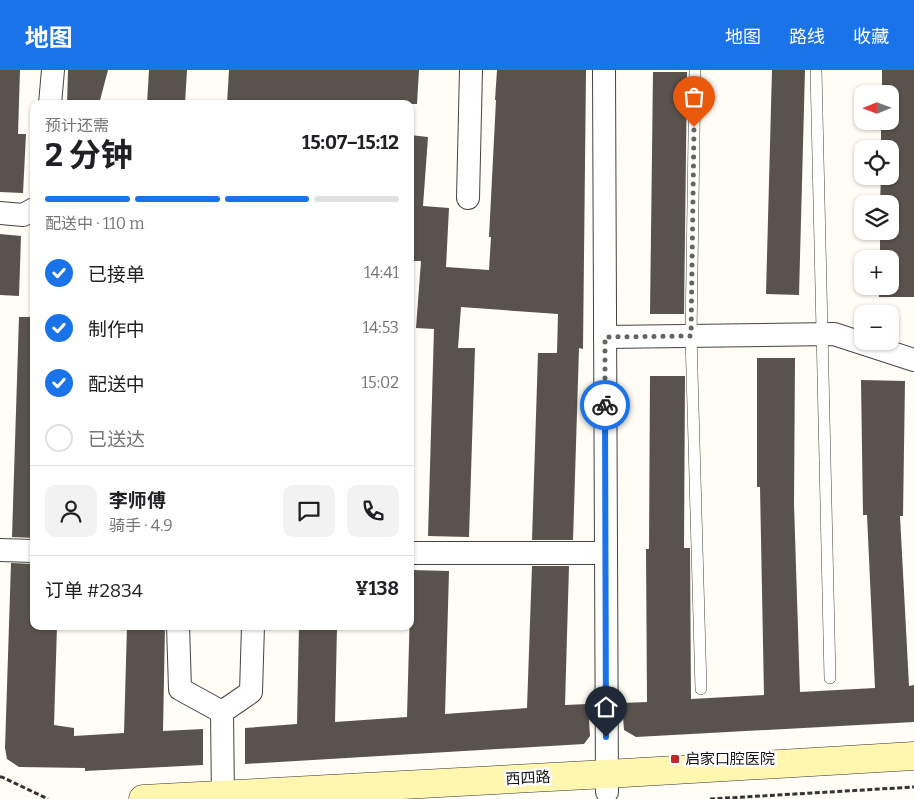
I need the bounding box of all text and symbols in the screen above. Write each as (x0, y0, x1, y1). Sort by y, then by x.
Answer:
text: 地图 (25, 24, 73, 52)
text: 地图 (725, 26, 761, 48)
text: 路线 (789, 26, 825, 48)
text: 收藏 (853, 26, 889, 48)
pin (673, 76, 715, 127)
icon: bag (680, 83, 708, 111)
north arrow (854, 85, 899, 130)
map controls (854, 85, 899, 350)
text: 预计还需 (45, 116, 109, 135)
text: 15:07–15:12 (302, 131, 399, 154)
text: 2 分钟 (45, 136, 133, 174)
button: locate (854, 140, 899, 185)
button: layers (854, 195, 899, 240)
text: 配送中 · 110 m (45, 214, 145, 233)
button: + (854, 250, 899, 295)
icon: check (45, 259, 73, 287)
text: 已接单 (88, 263, 145, 286)
text: 14:41 (364, 263, 399, 282)
button: − (854, 305, 899, 350)
icon: check (45, 314, 73, 342)
text: 制作中 (88, 318, 145, 341)
text: 14:53 (362, 318, 399, 337)
icon: check (45, 369, 73, 397)
text: 配送中 (88, 373, 145, 396)
text: 15:02 (362, 373, 399, 392)
courier (580, 380, 630, 430)
icon: bike (591, 391, 619, 419)
text: 已送达 (88, 428, 145, 451)
button: person (45, 485, 97, 537)
button: chat (283, 485, 335, 537)
button: phone (347, 485, 399, 537)
text: 李师傅 (109, 489, 166, 512)
text: 骑手 · 4.9 (109, 516, 173, 535)
text: ¥138 (355, 577, 399, 600)
text: 订单 #2834 (45, 579, 143, 602)
pin (585, 686, 627, 737)
icon: home (592, 693, 620, 721)
place label: 启家口腔医院 (685, 750, 775, 768)
marker: 启家口腔医院 (669, 753, 681, 765)
street label: 西四路 (505, 768, 551, 788)

